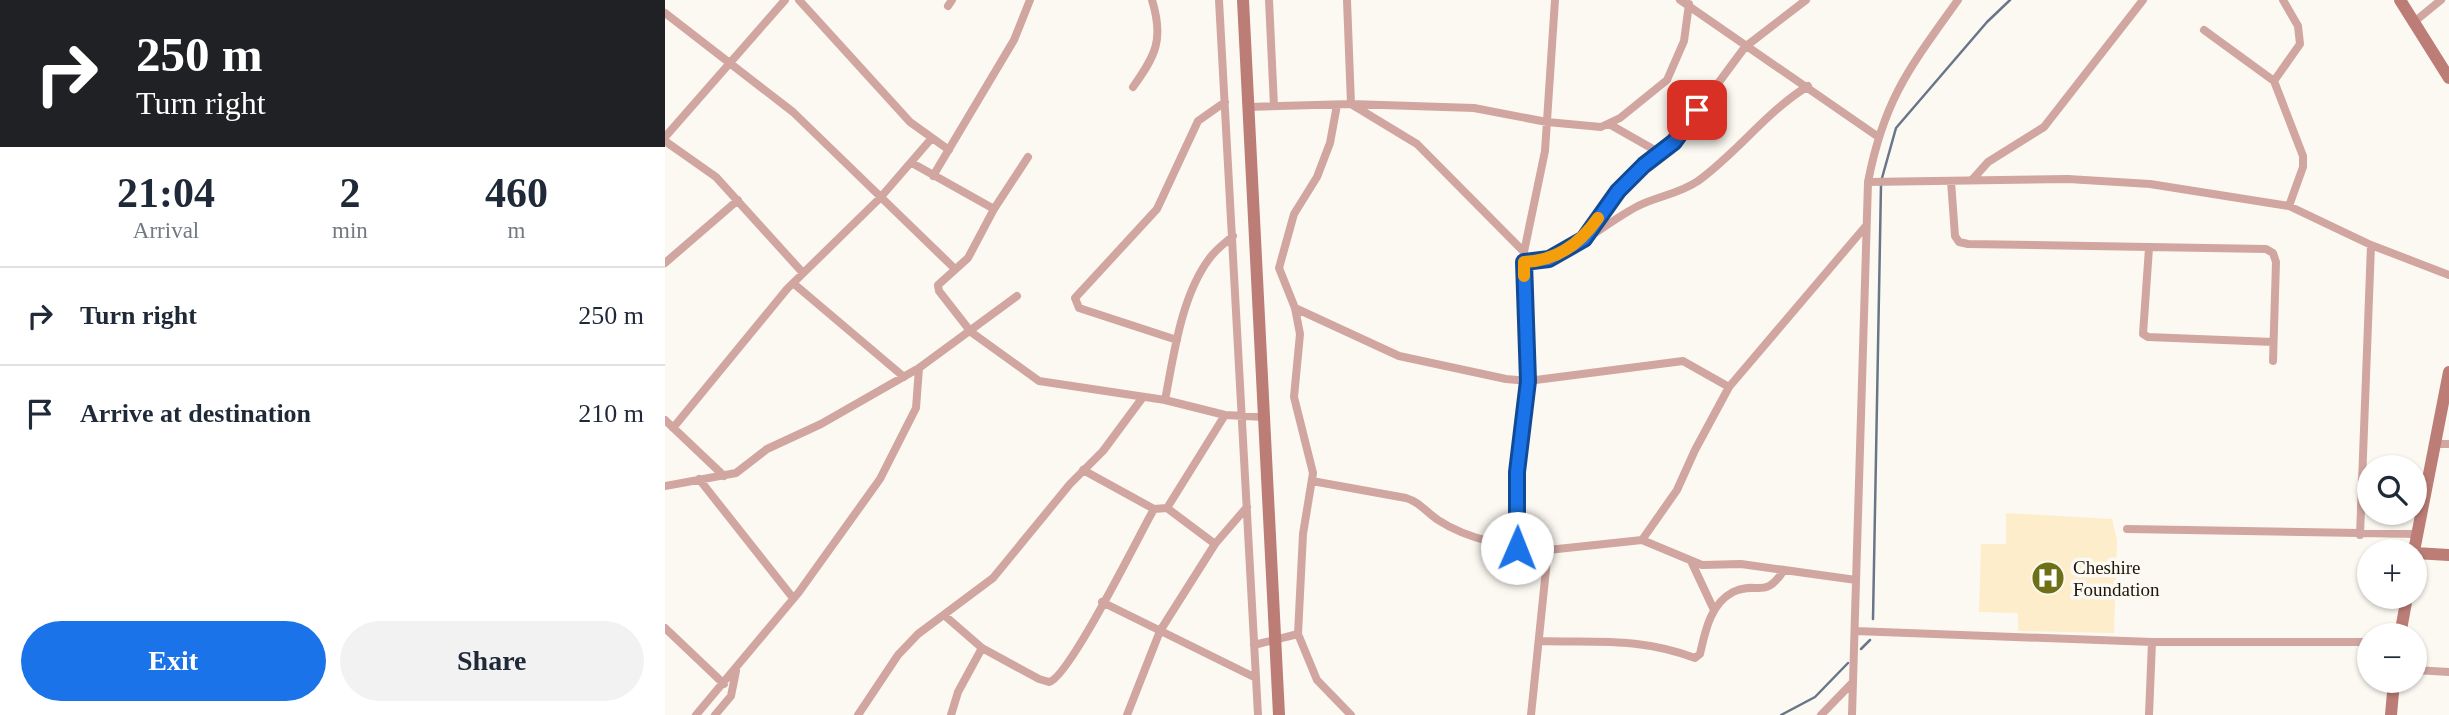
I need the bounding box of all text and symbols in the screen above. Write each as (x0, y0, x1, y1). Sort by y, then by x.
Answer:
text: 250 m (136, 27, 263, 82)
icon: right (21, 28, 112, 119)
pin (1667, 80, 1727, 140)
text: Turn right (136, 85, 266, 121)
icon: arrive (1678, 91, 1716, 129)
text: 21:04 (117, 170, 215, 216)
text: 2 (339, 170, 360, 216)
text: 460 (485, 170, 548, 216)
text: Arrival (133, 218, 199, 243)
text: min (332, 218, 368, 243)
text: m (507, 218, 525, 243)
icon: right (21, 297, 59, 335)
text: Turn right (80, 301, 197, 330)
text: 250 m (578, 301, 644, 330)
icon: arrive (21, 395, 59, 433)
text: Arrive at destination (80, 399, 311, 428)
text: 210 m (578, 399, 644, 428)
map controls (2357, 455, 2427, 693)
button: search (2357, 455, 2427, 525)
position arrow (1480, 511, 1554, 585)
button: + (2357, 539, 2427, 609)
place label: Cheshire Foundation (2073, 557, 2160, 600)
hospital icon: Cheshire Foundation (2029, 559, 2067, 597)
button: Exit (21, 621, 326, 701)
button: Share (340, 621, 644, 701)
button: − (2357, 623, 2427, 693)

